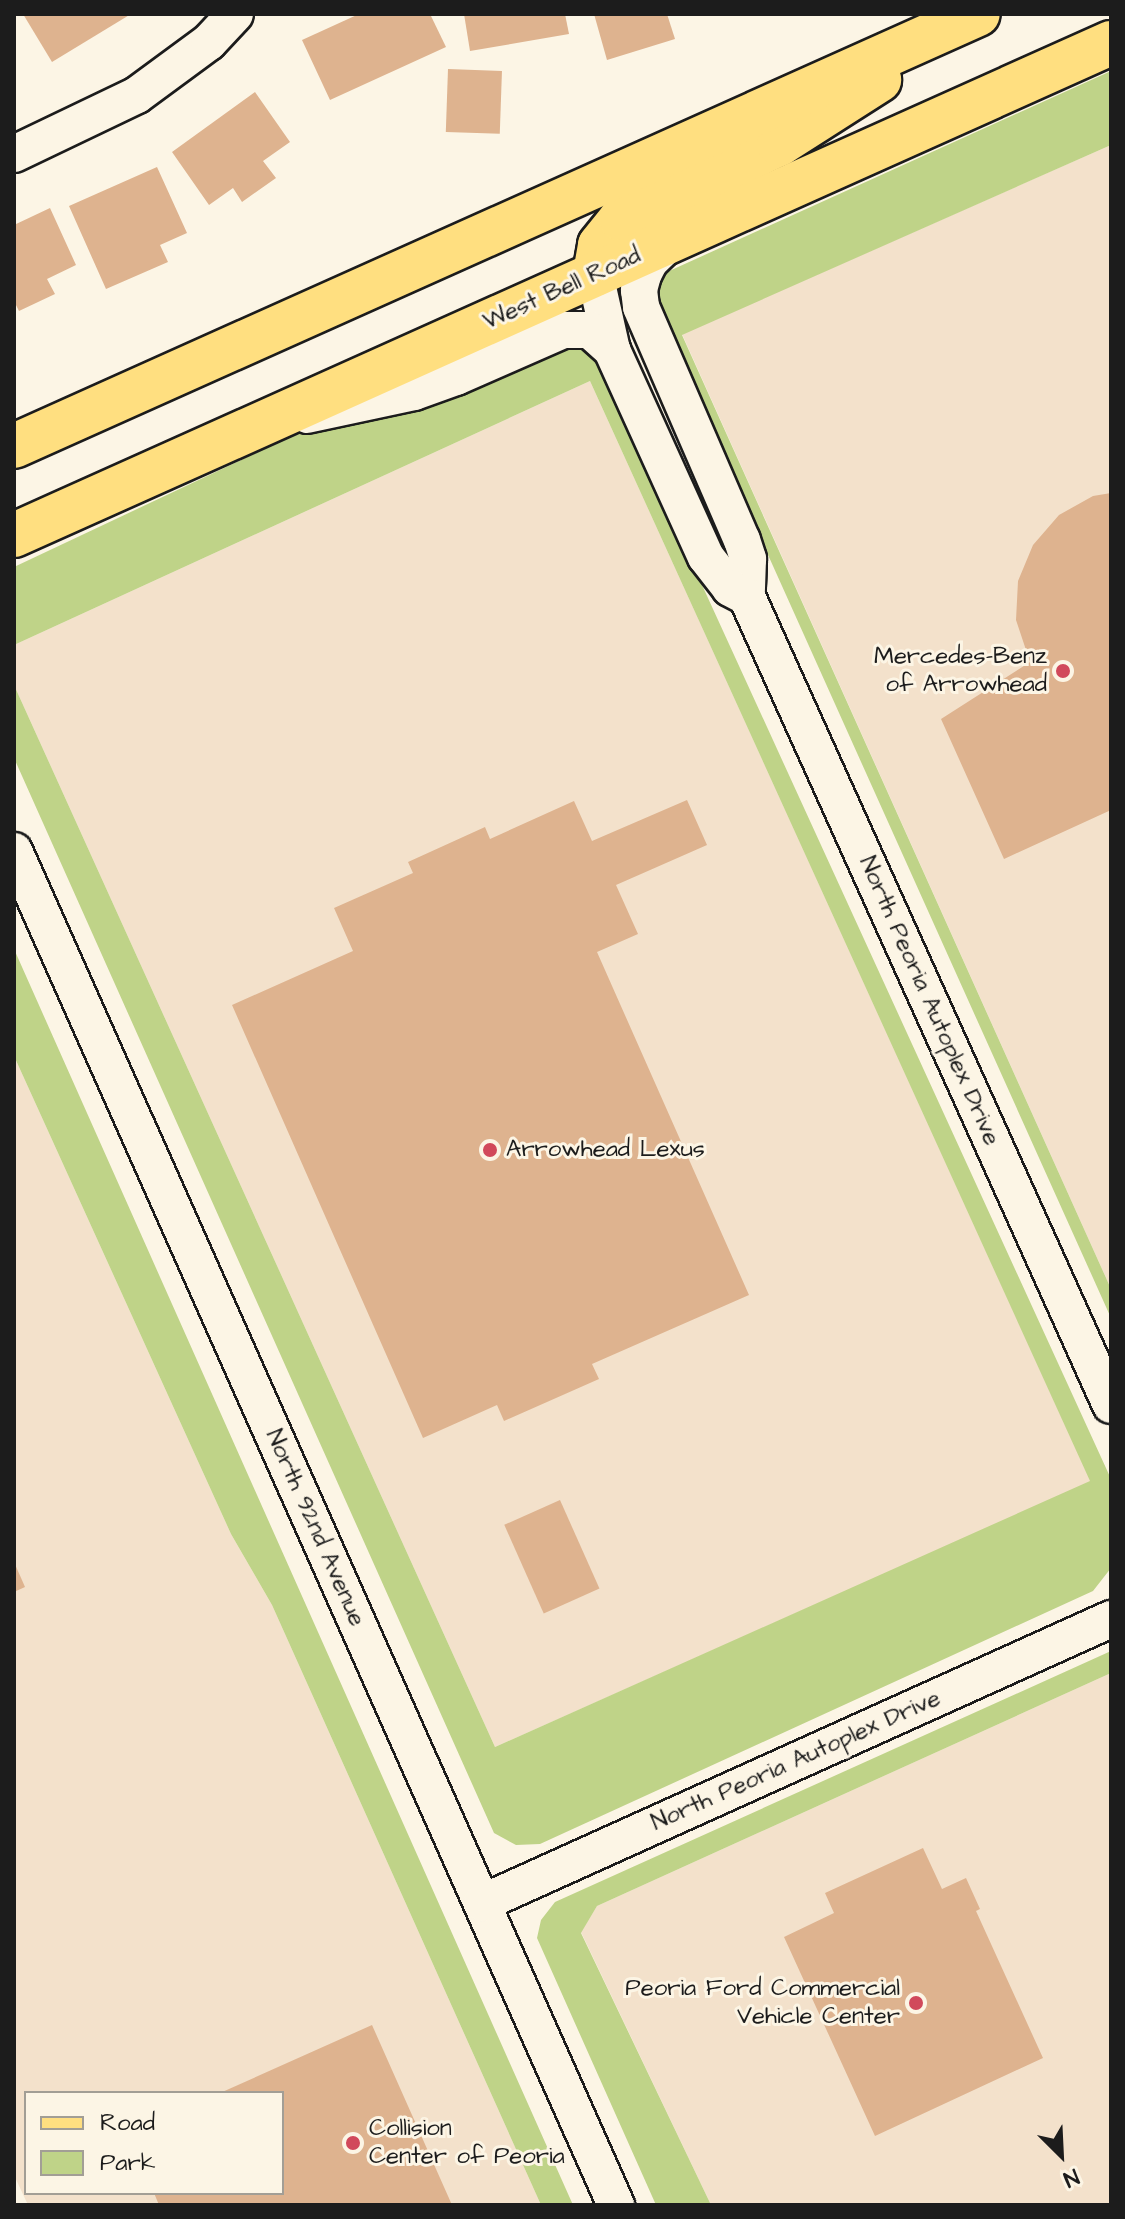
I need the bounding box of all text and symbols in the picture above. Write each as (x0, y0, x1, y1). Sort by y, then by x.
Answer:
street label: West Bell Road (479, 241, 645, 337)
place label: Mercedes-Benz of Arrowhead (874, 643, 1047, 699)
marker: Mercedes-Benz of Arrowhead (1054, 662, 1072, 680)
street label: North Peoria Autoplex Drive (852, 852, 1006, 1150)
place label: Arrowhead Lexus (506, 1136, 705, 1164)
marker: Arrowhead Lexus (481, 1141, 499, 1159)
street label: North 92nd Avenue (259, 1425, 371, 1631)
street label: North Peoria Autoplex Drive (647, 1684, 945, 1838)
place label: Peoria Ford Commercial Vehicle Center (625, 1975, 900, 2031)
marker: Peoria Ford Commercial Vehicle Center (907, 1994, 925, 2012)
legend (24, 2091, 284, 2195)
text: Road (100, 2106, 155, 2140)
place label: Collision Center of Peoria (369, 2115, 565, 2171)
north arrow (1021, 2115, 1101, 2195)
marker: Collision Center of Peoria (344, 2134, 362, 2152)
text: Park (100, 2146, 156, 2180)
text: N (1058, 2160, 1084, 2194)

